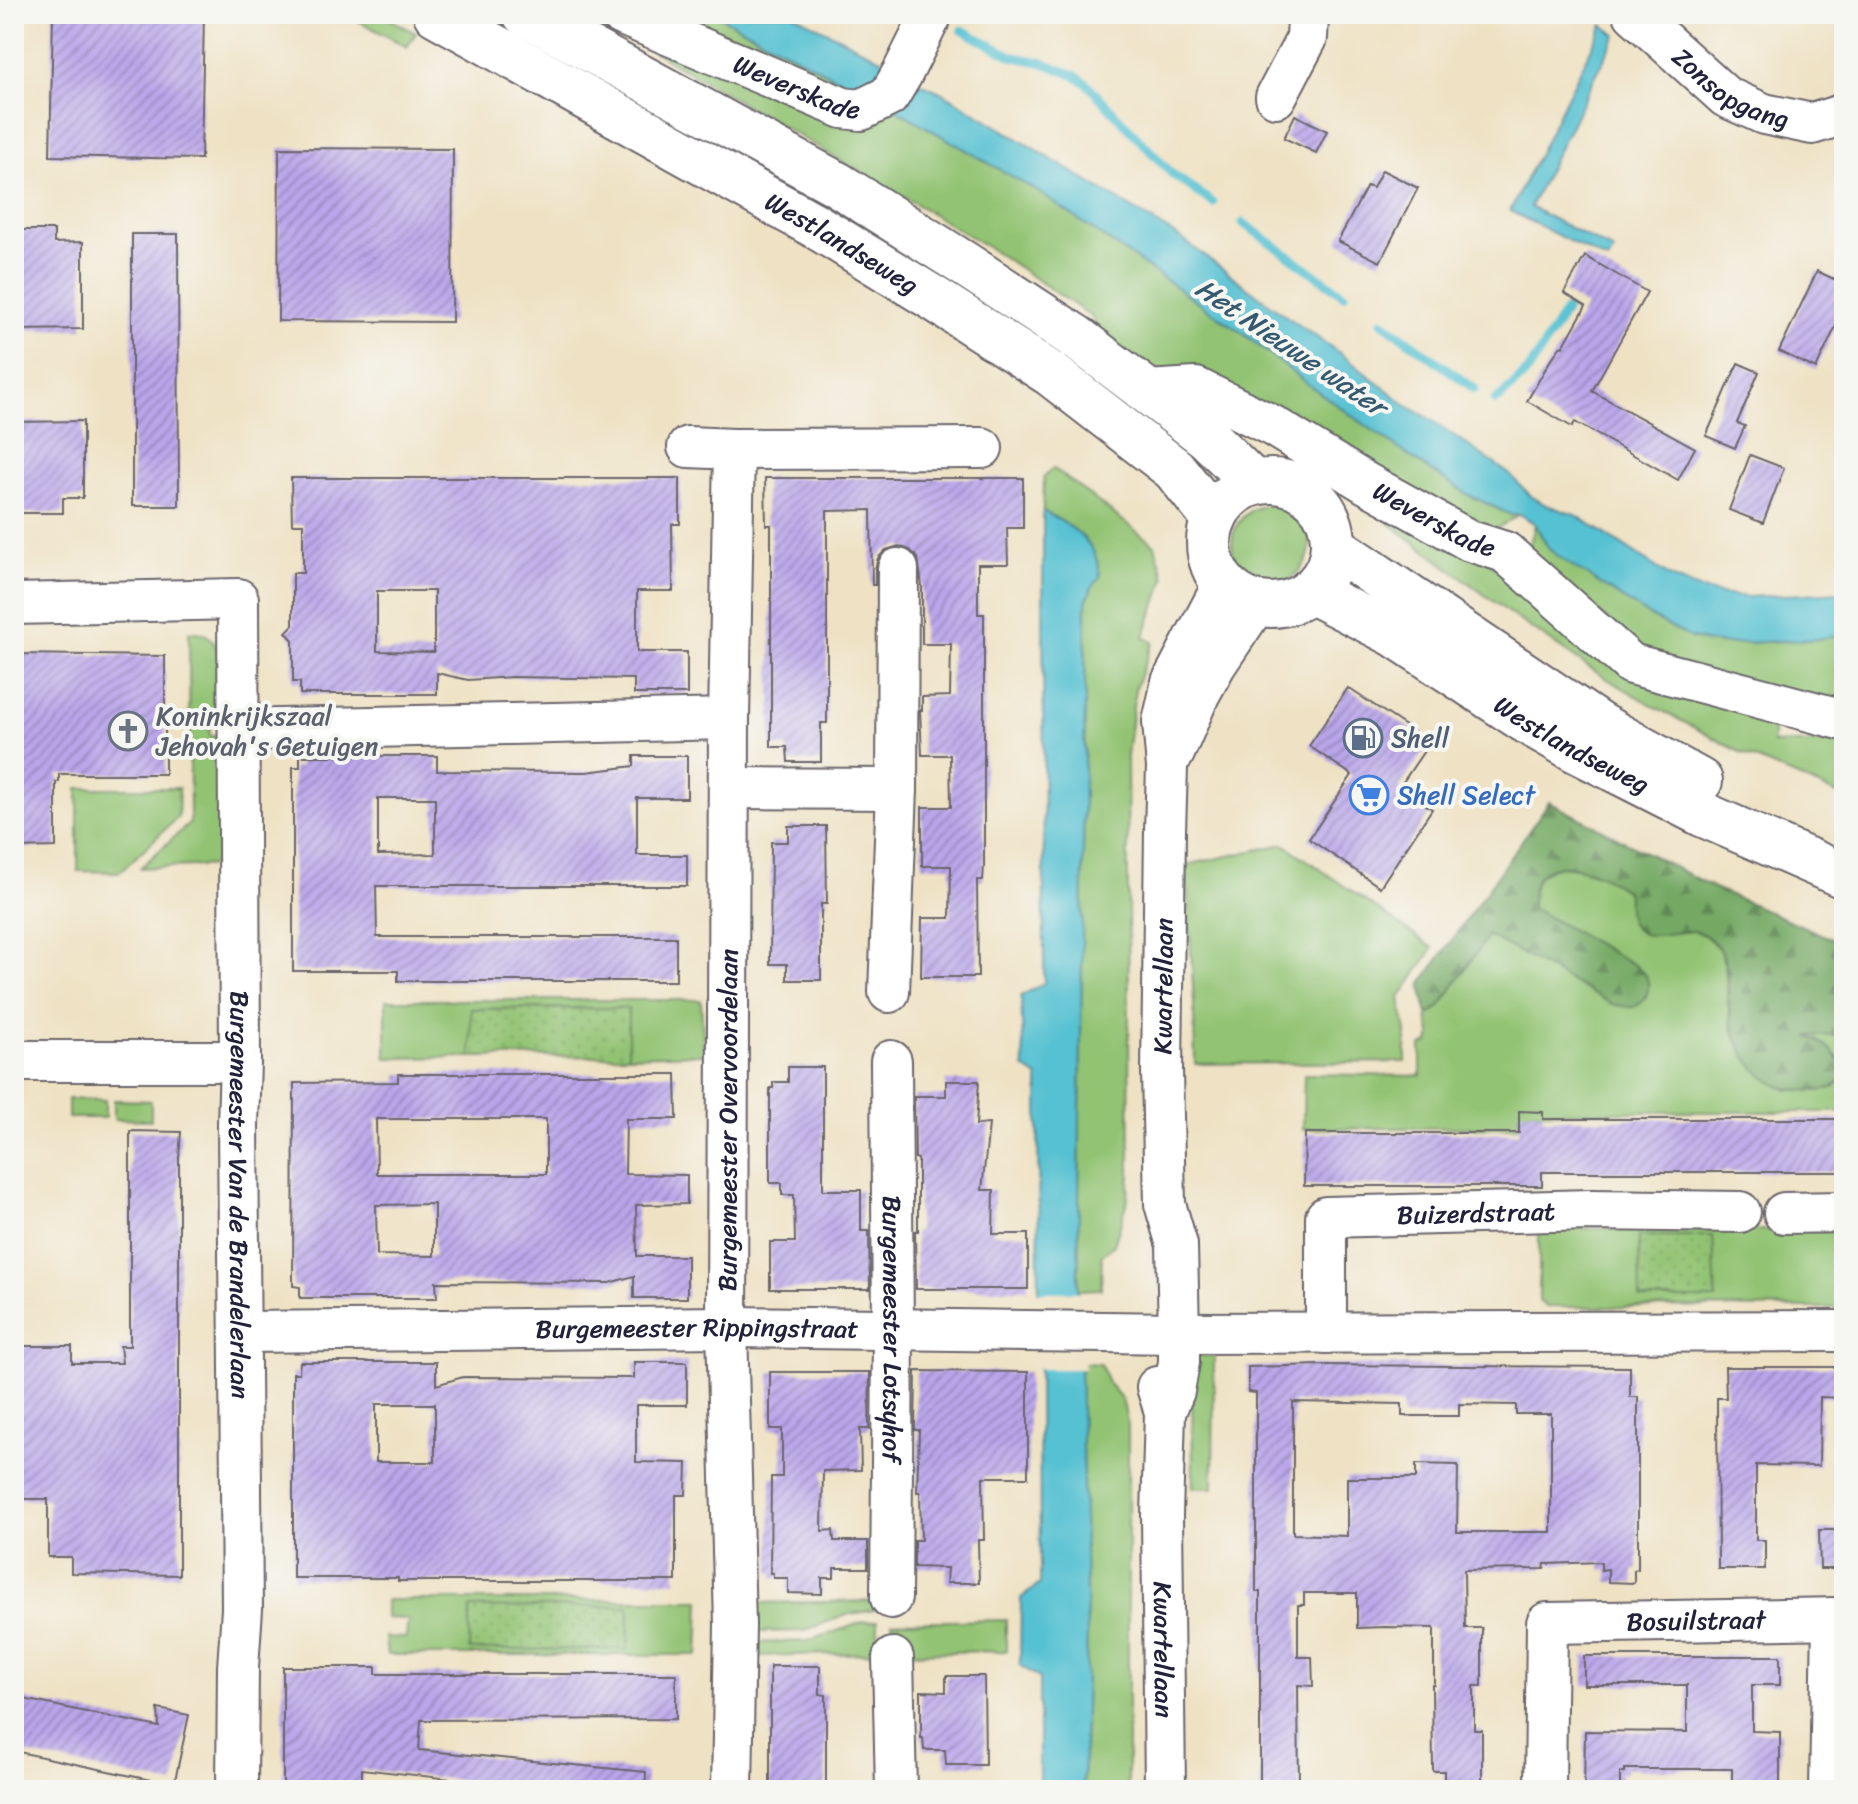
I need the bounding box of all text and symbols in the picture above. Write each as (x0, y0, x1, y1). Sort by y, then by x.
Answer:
street label: Zonsopgang (1661, 35, 1793, 142)
street label: Weverskade (726, 41, 863, 133)
street label: Westlandseweg (756, 179, 928, 307)
water label: Het Nieuwe water (1185, 265, 1401, 433)
street label: Weverskade (1364, 468, 1502, 571)
street label: Westlandseweg (1484, 683, 1658, 807)
place label: Koninkrijkszaal Jehovah's Getuigen (155, 693, 378, 769)
church icon: Koninkrijkszaal Jehovah's Getuigen (107, 710, 149, 752)
place label: Shell (1391, 715, 1450, 761)
fuel station icon: Shell (1342, 717, 1384, 759)
place label: Shell Select (1397, 772, 1537, 818)
supermarket icon: Shell Select (1348, 774, 1390, 816)
street label: Kwartellaan (1139, 918, 1187, 1055)
street label: Burgemeester Overvoordelaan (704, 949, 751, 1292)
street label: Burgemeester Van de Brandelerlaan (215, 991, 263, 1399)
street label: Buizerdstraat (1396, 1188, 1556, 1238)
street label: Burgemeester Lotsyhof (869, 1195, 916, 1465)
street label: Burgemeester Rippingstraat (535, 1304, 859, 1352)
street label: Kwartellaan (1140, 1581, 1187, 1718)
street label: Bosuilstraat (1626, 1596, 1768, 1645)

